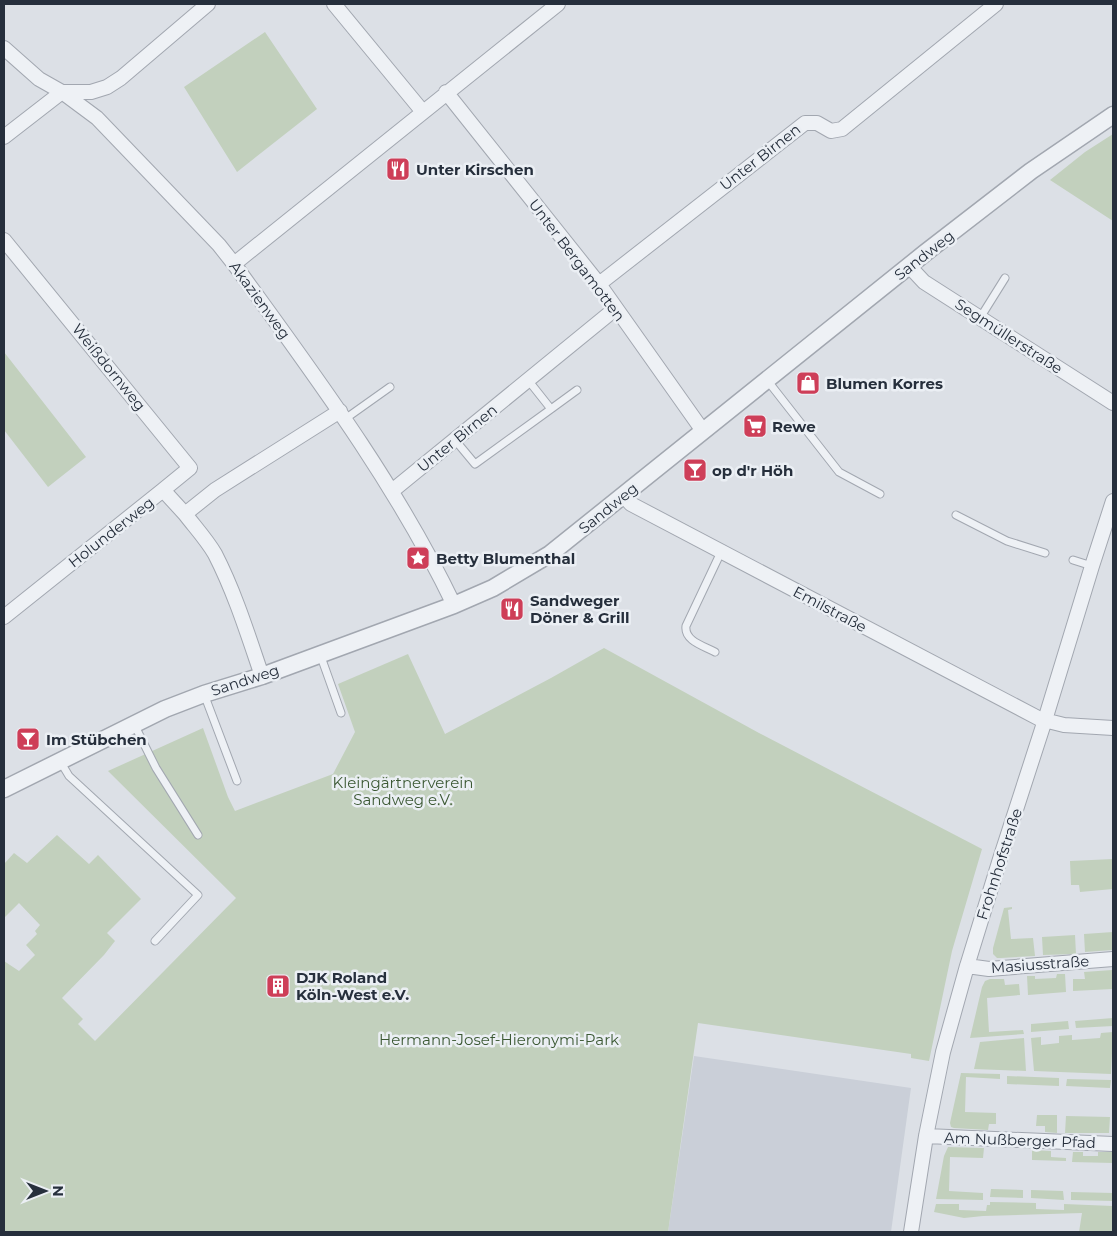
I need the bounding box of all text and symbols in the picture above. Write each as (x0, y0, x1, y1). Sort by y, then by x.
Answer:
street label: Unter Birnen (716, 120, 804, 194)
restaurant icon: Unter Kirschen (385, 156, 411, 182)
place label: Unter Kirschen (416, 160, 534, 179)
street label: Unter Bergamotten (525, 195, 629, 325)
street label: Sandweg (890, 226, 958, 284)
street label: Akazienweg (225, 257, 295, 343)
street label: Segmüllerstraße (952, 294, 1066, 378)
street label: Weißdornweg (68, 320, 150, 414)
shop icon: Blumen Korres (795, 370, 821, 396)
place label: Blumen Korres (826, 374, 943, 393)
street label: Unter Birnen (413, 400, 501, 476)
supermarket icon: Rewe (742, 413, 768, 439)
place label: Rewe (772, 417, 816, 436)
bar icon: op d'r Höh (682, 457, 708, 483)
place label: op d'r Höh (712, 461, 793, 480)
street label: Sandweg (575, 478, 641, 538)
street label: Holunderweg (64, 493, 158, 571)
place icon: Betty Blumenthal (405, 545, 431, 571)
place label: Betty Blumenthal (436, 549, 575, 568)
street label: Emilstraße (790, 582, 870, 636)
place label: Sandweger Döner & Grill (530, 591, 630, 627)
restaurant icon: Sandweger Döner & Grill (499, 596, 525, 622)
street label: Sandweg (208, 660, 282, 700)
bar icon: Im Stübchen (15, 726, 41, 752)
place label: Im Stübchen (46, 730, 147, 749)
park label: Kleingärtnerverein Sandweg e.V. (333, 773, 473, 809)
street label: Frohnhofstraße (972, 806, 1026, 922)
street label: Masiusstraße (990, 951, 1090, 977)
place label: DJK Roland Köln-West e.V. (296, 968, 409, 1004)
building icon: DJK Roland Köln-West e.V. (265, 973, 291, 999)
park label: Hermann-Josef-Hieronymi-Park (379, 1030, 619, 1049)
street label: Am Nußberger Pfad (944, 1128, 1096, 1152)
north arrow (20, 1166, 70, 1216)
text: N (49, 1185, 67, 1197)

